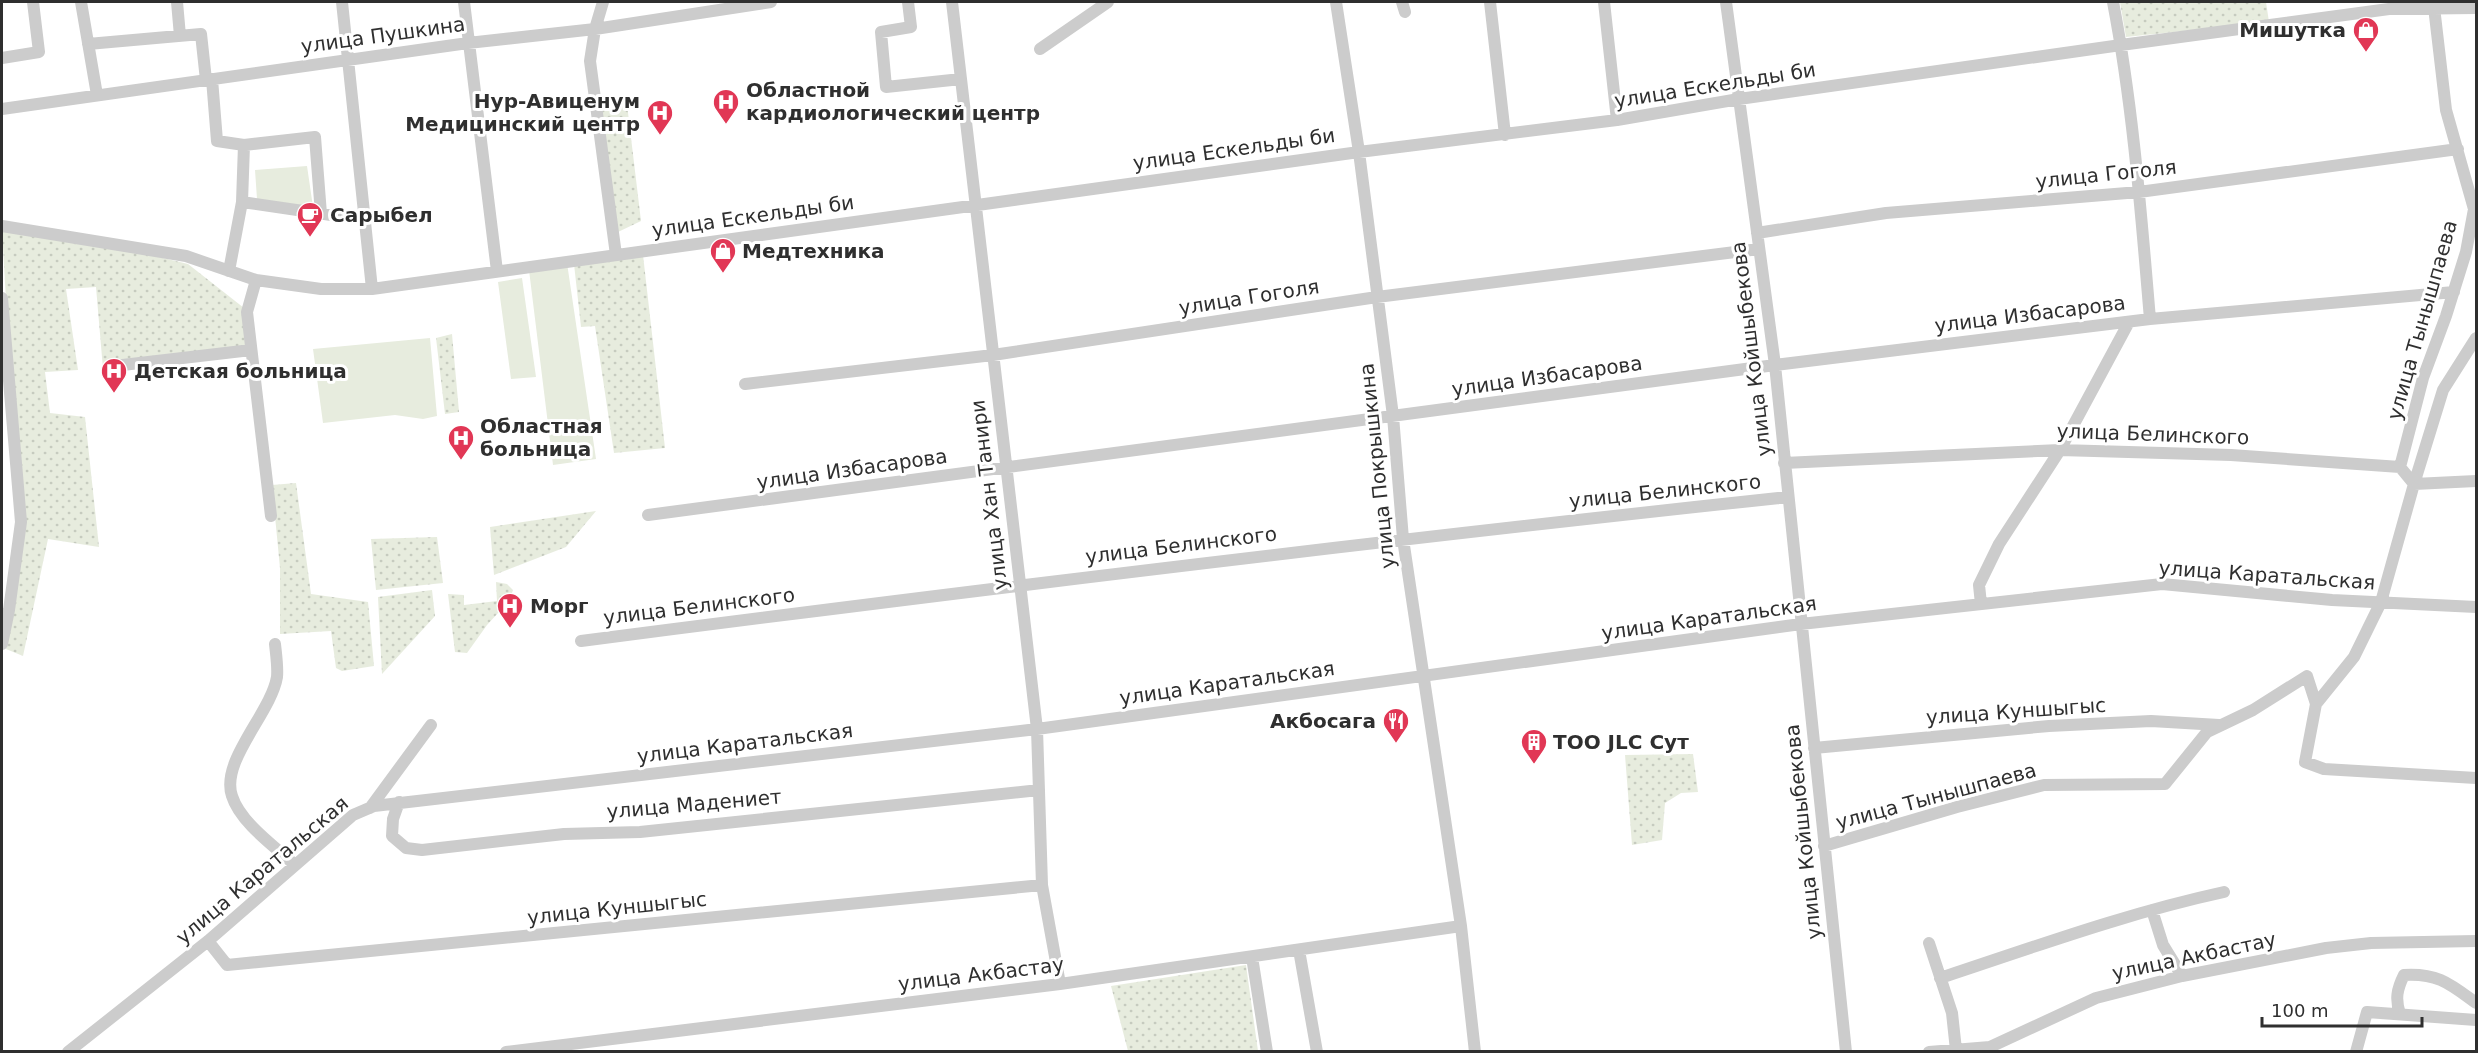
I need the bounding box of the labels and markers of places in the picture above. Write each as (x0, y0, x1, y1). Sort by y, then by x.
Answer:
shop icon: Мишутка (2351, 15, 2381, 53)
place label: Мишутка (2239, 18, 2346, 42)
place label: Областной кардиологический центр (746, 78, 1040, 125)
hospital icon: Областной кардиологический центр (711, 87, 741, 125)
place label: Нур-Авиценум Медицинский центр (405, 89, 640, 136)
hospital icon: Нур-Авиценум Медицинский центр (645, 98, 675, 136)
cafe icon: Сарыбел (295, 200, 325, 238)
place label: Сарыбел (330, 203, 433, 227)
shop icon: Медтехника (708, 236, 738, 274)
place label: Медтехника (742, 239, 885, 263)
hospital icon: Детская больница (99, 356, 129, 394)
place label: Детская больница (134, 359, 347, 383)
place label: Областная больница (480, 414, 603, 461)
hospital icon: Областная больница (446, 423, 476, 461)
hospital icon: Морг (495, 591, 525, 629)
place label: Морг (530, 594, 588, 618)
restaurant icon: Акбосага (1381, 706, 1411, 744)
place label: Акбосага (1270, 709, 1376, 733)
building icon: ТОО JLC Сут (1519, 727, 1549, 765)
place label: ТОО JLC Сут (1553, 730, 1689, 754)

